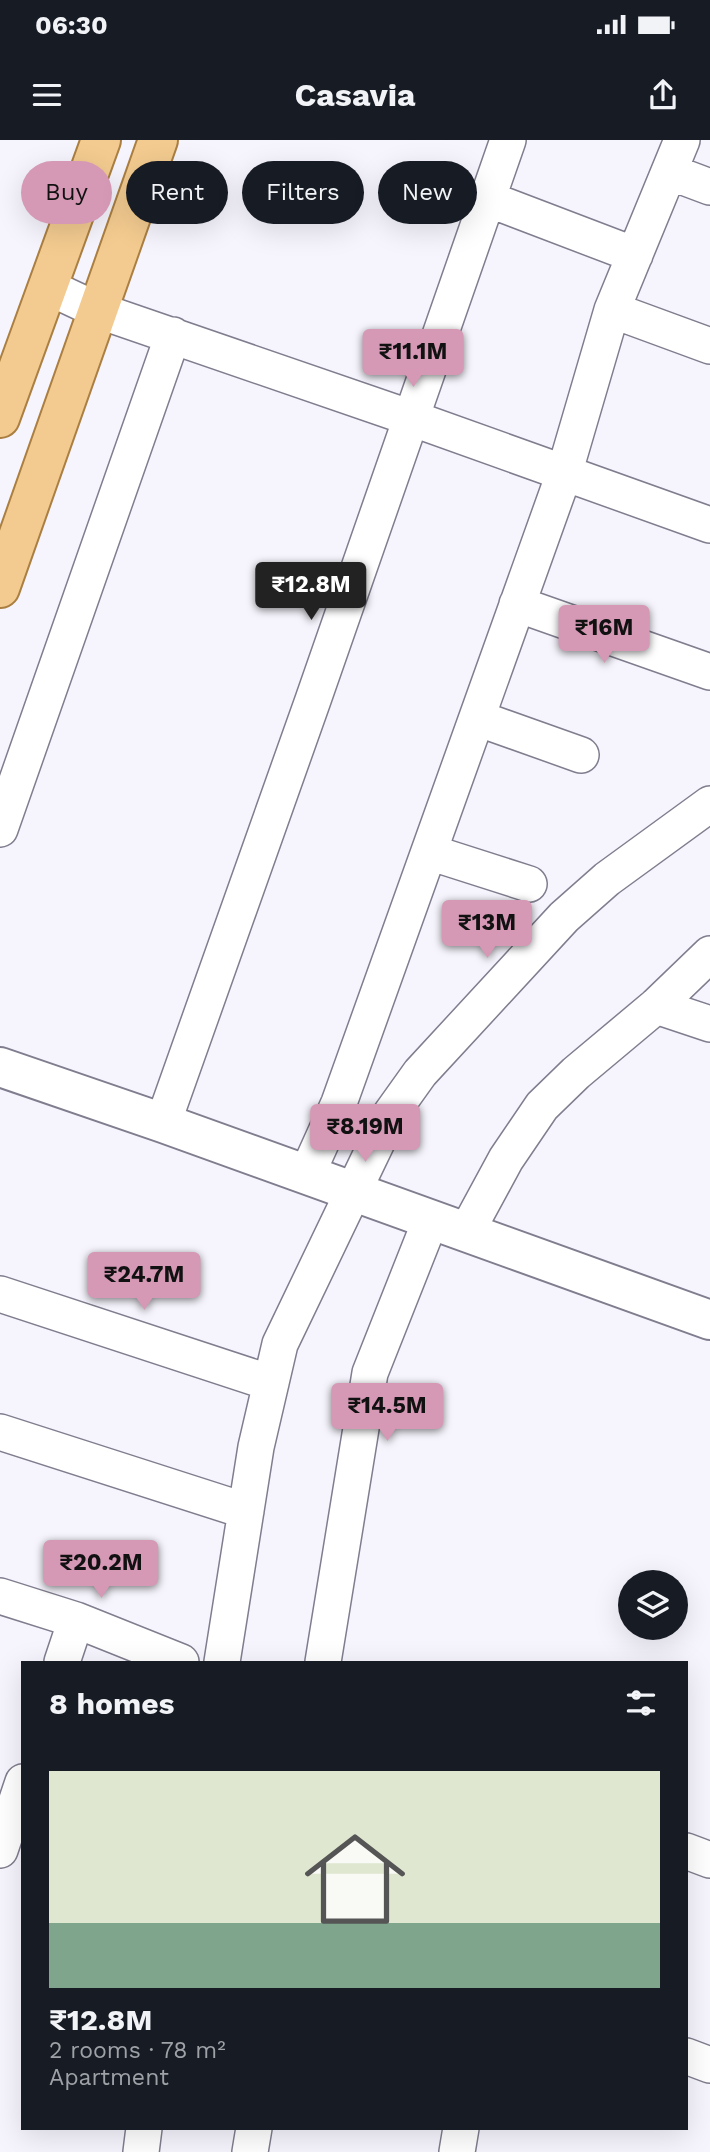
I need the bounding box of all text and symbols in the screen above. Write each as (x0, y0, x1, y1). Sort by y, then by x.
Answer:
text: 06:30 (35, 10, 108, 40)
icon: menu (28, 76, 66, 114)
text: Casavia (295, 76, 416, 114)
icon: share (644, 76, 682, 114)
chip: Buy (21, 161, 112, 224)
chip: Rent (126, 161, 228, 224)
chip: Filters (242, 161, 364, 224)
chip: New (378, 161, 477, 224)
pin: ₹11.1M (356, 330, 470, 389)
text: ₹11.1M (379, 338, 447, 365)
pin: ₹12.8M (254, 562, 368, 622)
text: ₹12.8M (271, 571, 351, 598)
pin: ₹16M (563, 606, 645, 665)
text: ₹16M (575, 614, 633, 641)
pin: ₹13M (446, 900, 528, 960)
text: ₹13M (458, 909, 516, 936)
pin: ₹8.19M (308, 1104, 422, 1164)
text: ₹8.19M (326, 1113, 404, 1140)
pin: ₹24.7M (87, 1252, 201, 1312)
text: ₹24.7M (103, 1261, 185, 1288)
pin: ₹14.5M (330, 1384, 444, 1443)
text: ₹14.5M (347, 1392, 427, 1419)
pin: ₹20.2M (44, 1540, 158, 1600)
text: ₹20.2M (59, 1549, 143, 1576)
map controls (618, 1570, 688, 1640)
button: layers (618, 1570, 688, 1640)
icon: filters (622, 1684, 660, 1722)
text: 8 homes (49, 1686, 175, 1721)
icon: home (292, 1816, 418, 1942)
text: ₹12.8M (49, 2002, 153, 2037)
text: 2 rooms · 78 m² (49, 2037, 226, 2064)
text: Apartment (49, 2064, 169, 2091)

